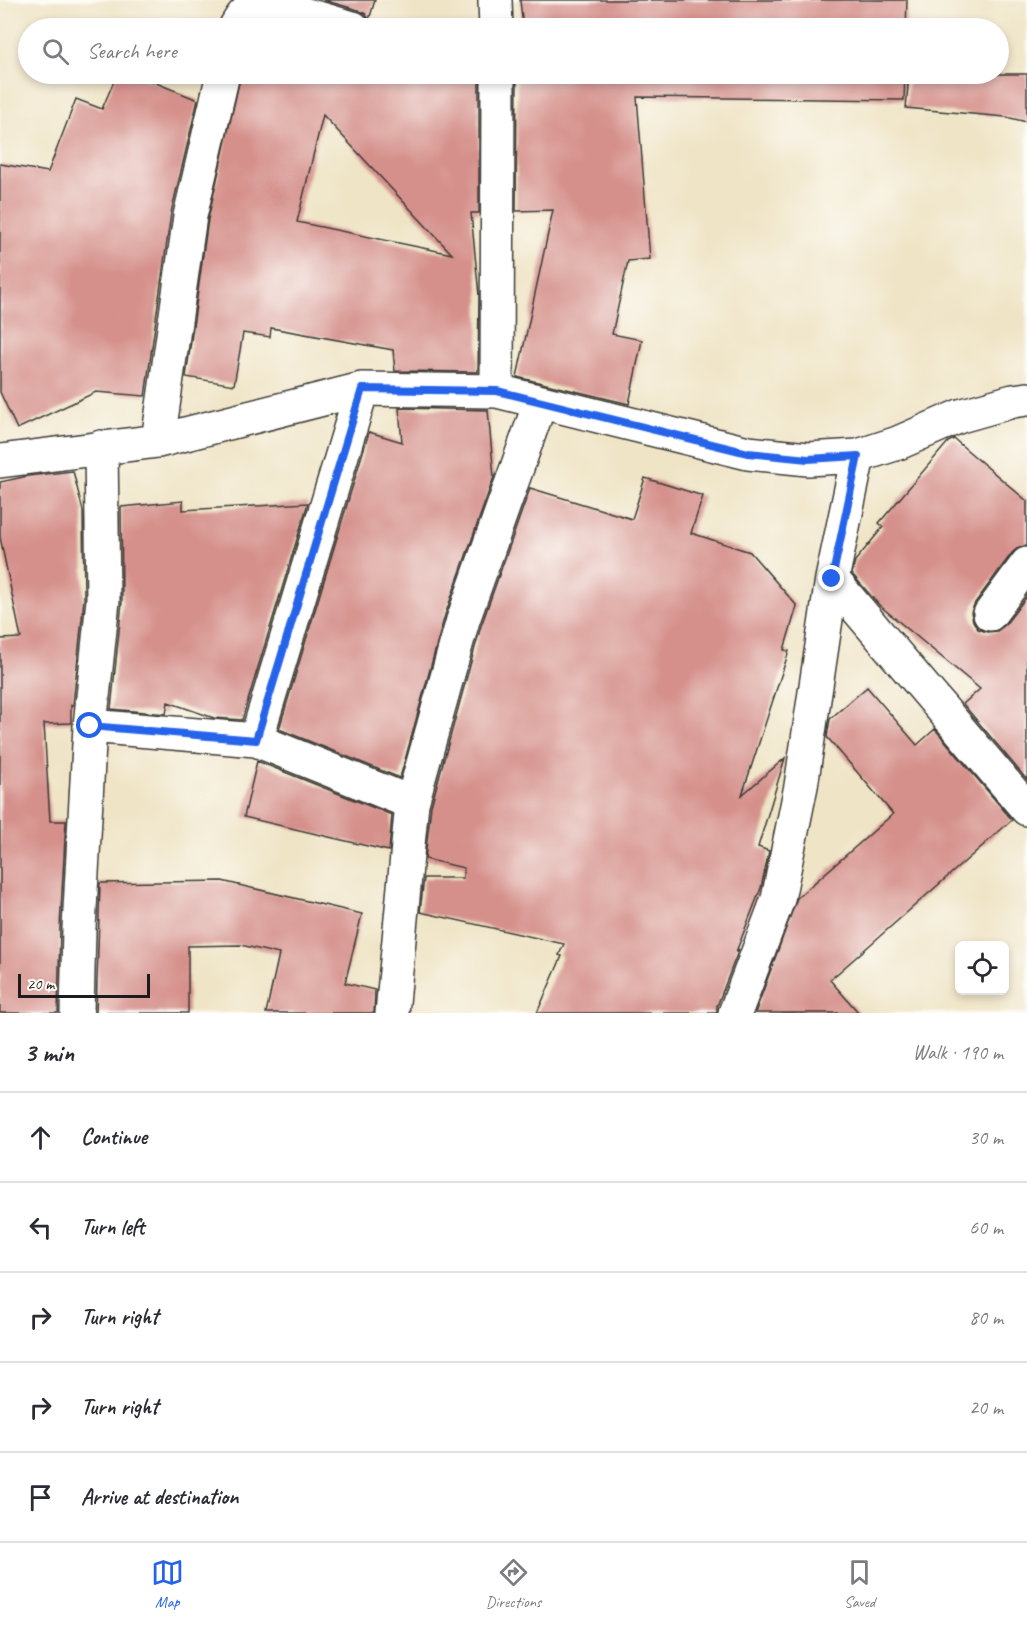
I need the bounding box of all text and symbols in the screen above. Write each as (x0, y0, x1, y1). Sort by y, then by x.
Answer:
search box (18, 18, 1009, 84)
icon: search (39, 35, 72, 68)
text: Search here (87, 37, 177, 65)
route end (818, 565, 844, 591)
route start (76, 712, 102, 738)
map controls (955, 941, 1009, 995)
button: locate (955, 941, 1009, 995)
scale bar (18, 971, 150, 998)
text: 20 m (27, 974, 54, 994)
text: 3 min (24, 1036, 74, 1069)
text: Walk · 190 m (913, 1040, 1003, 1065)
icon: ahead (24, 1121, 57, 1154)
text: Continue (81, 1123, 147, 1151)
text: 30 m (969, 1125, 1003, 1150)
icon: left (24, 1211, 57, 1244)
text: Turn left (81, 1213, 145, 1241)
text: 60 m (969, 1215, 1003, 1240)
icon: right (24, 1301, 57, 1334)
text: Turn right (81, 1303, 158, 1331)
text: 80 m (969, 1305, 1003, 1330)
icon: right (24, 1391, 57, 1424)
text: Turn right (81, 1393, 158, 1421)
text: 20 m (969, 1395, 1003, 1420)
icon: arrive (24, 1481, 57, 1514)
text: Arrive at destination (81, 1483, 238, 1511)
tab: Map (151, 1556, 184, 1612)
tab: Directions (486, 1556, 541, 1612)
tab: Saved (843, 1556, 876, 1612)

